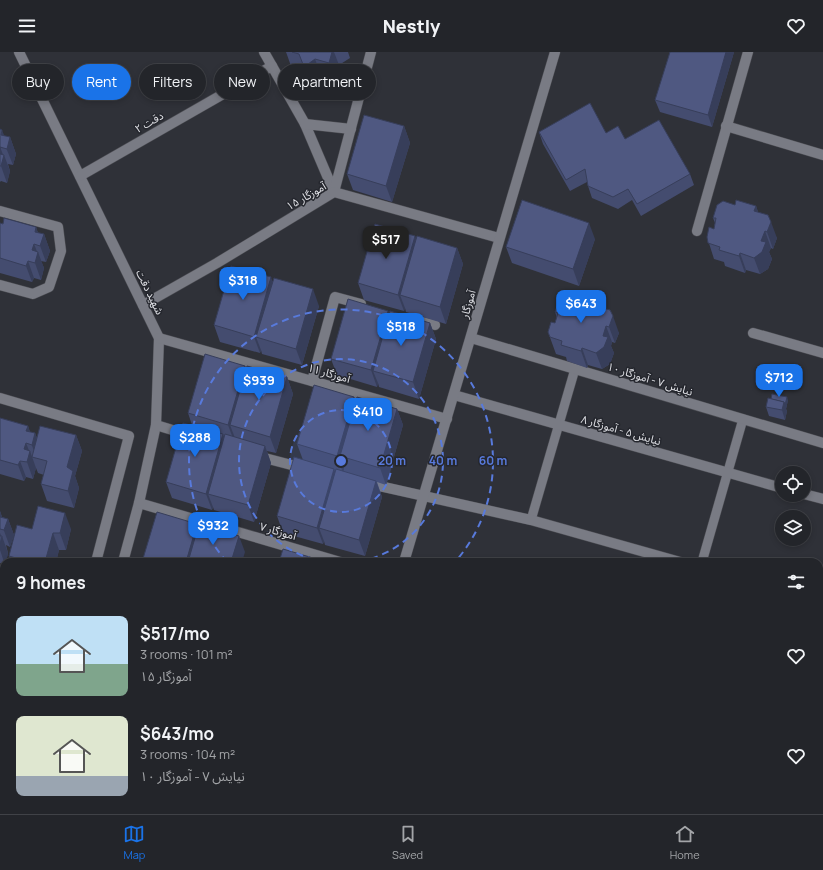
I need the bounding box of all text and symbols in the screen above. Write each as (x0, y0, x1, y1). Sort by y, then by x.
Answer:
text: Nestly (383, 14, 440, 38)
icon: menu (16, 15, 38, 37)
icon: heart (785, 15, 807, 37)
chip: Buy (12, 64, 64, 100)
chip: Rent (72, 64, 131, 100)
chip: Filters (139, 64, 206, 100)
chip: New (214, 64, 270, 100)
chip: Apartment (278, 64, 376, 100)
street label: دقت ۲ (132, 107, 166, 136)
street label: آموزگار ۱۵ (283, 178, 329, 213)
pin: $517 (362, 226, 410, 260)
text: $517 (372, 230, 400, 248)
street label: شهید دقت (133, 267, 168, 317)
pin: $318 (219, 267, 267, 301)
text: $318 (228, 271, 258, 289)
street label: آموزگار (456, 287, 479, 321)
pin: $643 (557, 290, 605, 324)
text: $643 (565, 294, 597, 312)
pin: $518 (377, 313, 425, 347)
text: $518 (386, 317, 416, 335)
street label: نیایش ۷ - آموزگار ۱۰ (606, 358, 695, 399)
street label: آموزگار ۱۱ (306, 359, 353, 386)
pin: $712 (755, 364, 803, 398)
pin: $939 (235, 367, 283, 401)
text: $712 (765, 368, 793, 386)
text: $939 (243, 371, 275, 389)
pin: $410 (344, 398, 392, 432)
text: $410 (353, 402, 383, 420)
street label: نیایش ۵ - آموزگار ۸ (579, 411, 663, 448)
pin: $288 (171, 424, 219, 458)
text: $288 (179, 428, 211, 446)
text: 20 m (378, 452, 406, 469)
text: 40 m (429, 452, 457, 469)
text: 60 m (479, 452, 507, 469)
centre of rings (334, 454, 348, 468)
map controls (775, 466, 811, 546)
button: locate (775, 466, 811, 502)
button: layers (775, 510, 811, 546)
pin: $932 (189, 512, 237, 546)
text: $932 (197, 516, 229, 534)
street label: آموزگار ۷ (258, 518, 299, 543)
text: 9 homes (16, 571, 86, 594)
icon: filters (785, 571, 807, 593)
text: $517/mo (140, 622, 210, 645)
icon: home (48, 632, 96, 680)
text: 3 rooms · 101 m² (140, 645, 233, 663)
icon: heart (785, 645, 807, 667)
text: آموزگار ۱۵ (140, 667, 192, 685)
text: $643/mo (140, 722, 214, 745)
icon: home (48, 732, 96, 780)
text: 3 rooms · 104 m² (140, 745, 235, 763)
icon: heart (785, 745, 807, 767)
text: نیایش ۷ - آموزگار ۱۰ (140, 767, 245, 785)
tab: Map (123, 823, 145, 862)
tab: Saved (392, 823, 423, 862)
tab: Home (670, 823, 700, 862)

